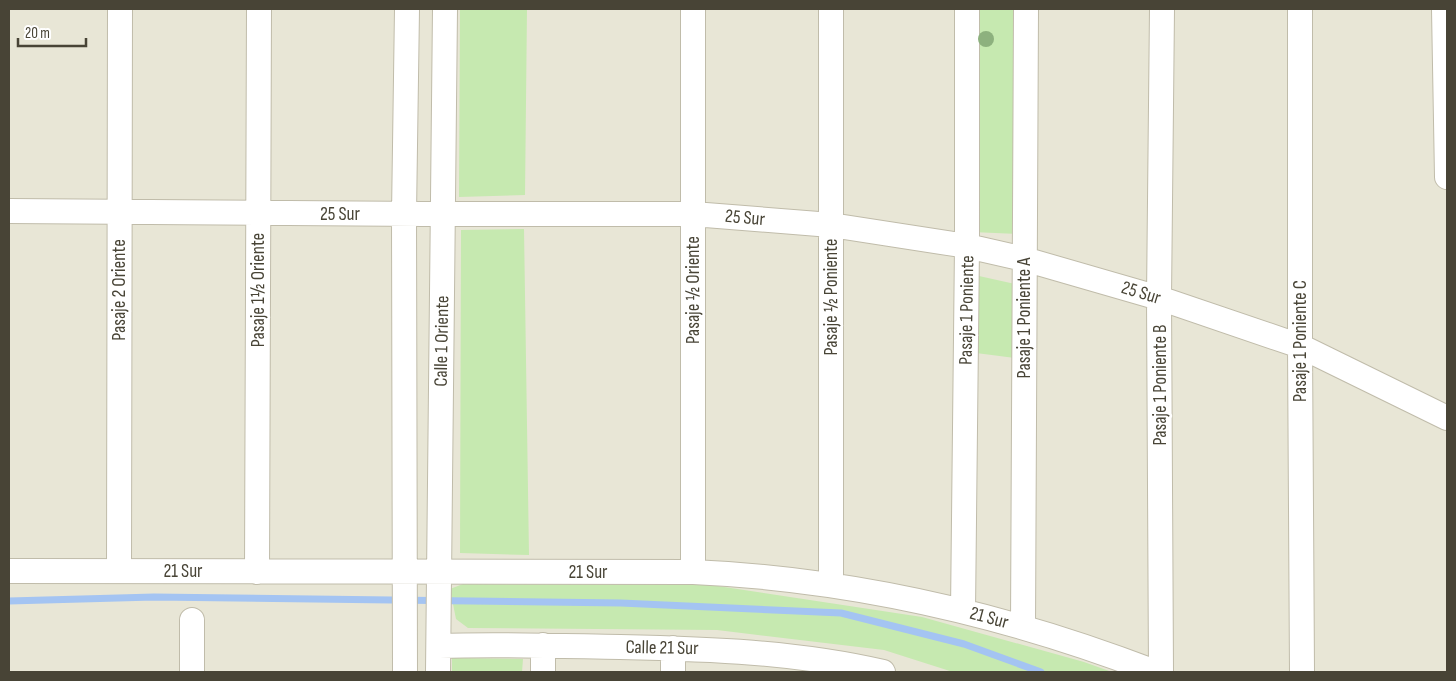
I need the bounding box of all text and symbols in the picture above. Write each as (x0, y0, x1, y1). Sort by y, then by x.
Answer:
scale bar (18, 15, 85, 47)
text: 20 m (25, 24, 50, 43)
street label: 25 Sur (320, 203, 361, 226)
street label: 25 Sur (724, 205, 766, 231)
street label: Pasaje 1½ Oriente (247, 233, 270, 347)
street label: Pasaje ½ Oriente (682, 236, 705, 344)
street label: Pasaje ½ Poniente (820, 238, 843, 356)
street label: Pasaje 2 Oriente (108, 239, 131, 341)
street label: Pasaje 1 Poniente (955, 255, 979, 365)
street label: Pasaje 1 Poniente A (1013, 257, 1036, 378)
street label: 25 Sur (1119, 276, 1164, 310)
street label: Pasaje 1 Poniente C (1289, 280, 1312, 402)
street label: Calle 1 Oriente (430, 295, 454, 387)
street label: Pasaje 1 Poniente B (1149, 324, 1172, 446)
street label: 21 Sur (163, 560, 203, 583)
street label: 21 Sur (568, 561, 608, 584)
street label: 21 Sur (967, 602, 1011, 634)
street label: Calle 21 Sur (625, 636, 699, 660)

